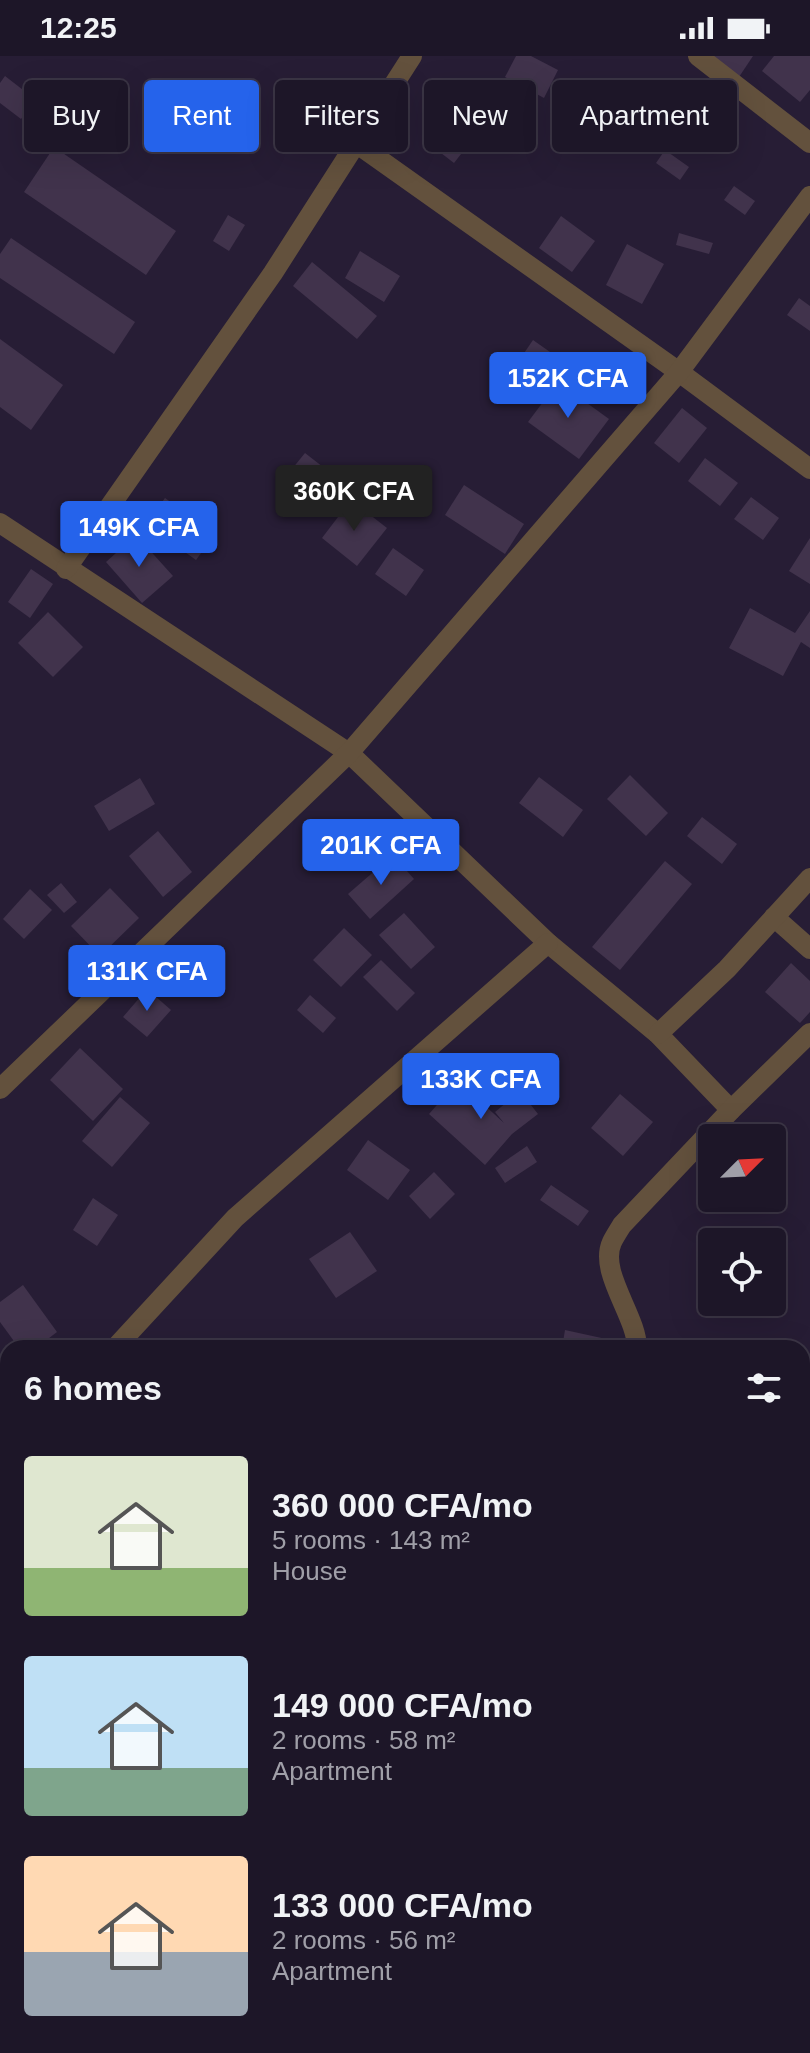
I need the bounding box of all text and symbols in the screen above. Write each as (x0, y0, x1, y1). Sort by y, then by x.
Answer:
text: 12:25 (40, 11, 117, 44)
chip: Buy (24, 80, 128, 152)
chip: Rent (144, 80, 259, 152)
chip: Filters (275, 80, 408, 152)
chip: New (424, 80, 536, 152)
chip: Apartment (552, 80, 737, 152)
pin: 152K CFA (485, 352, 651, 420)
text: 152K CFA (507, 363, 629, 393)
pin: 360K CFA (271, 465, 437, 533)
text: 360K CFA (293, 476, 415, 506)
pin: 149K CFA (56, 501, 222, 569)
text: 149K CFA (78, 512, 200, 542)
pin: 201K CFA (298, 819, 464, 887)
text: 201K CFA (320, 830, 442, 860)
pin: 131K CFA (64, 945, 230, 1013)
text: 131K CFA (86, 956, 208, 986)
pin: 133K CFA (398, 1053, 564, 1121)
text: 133K CFA (420, 1064, 542, 1094)
north arrow (698, 1124, 786, 1212)
map controls (698, 1124, 786, 1316)
button: locate (698, 1228, 786, 1316)
icon: filters (742, 1366, 786, 1410)
text: 6 homes (24, 1369, 162, 1407)
text: 360 000 CFA/mo (272, 1486, 533, 1524)
icon: home (88, 1488, 184, 1584)
text: 5 rooms · 143 m² (272, 1525, 470, 1555)
text: House (272, 1556, 347, 1586)
text: 149 000 CFA/mo (272, 1686, 533, 1724)
icon: home (88, 1688, 184, 1784)
text: 2 rooms · 58 m² (272, 1725, 456, 1755)
text: Apartment (272, 1756, 392, 1786)
text: 133 000 CFA/mo (272, 1886, 533, 1924)
icon: home (88, 1888, 184, 1984)
text: 2 rooms · 56 m² (272, 1925, 456, 1955)
text: Apartment (272, 1956, 392, 1986)

